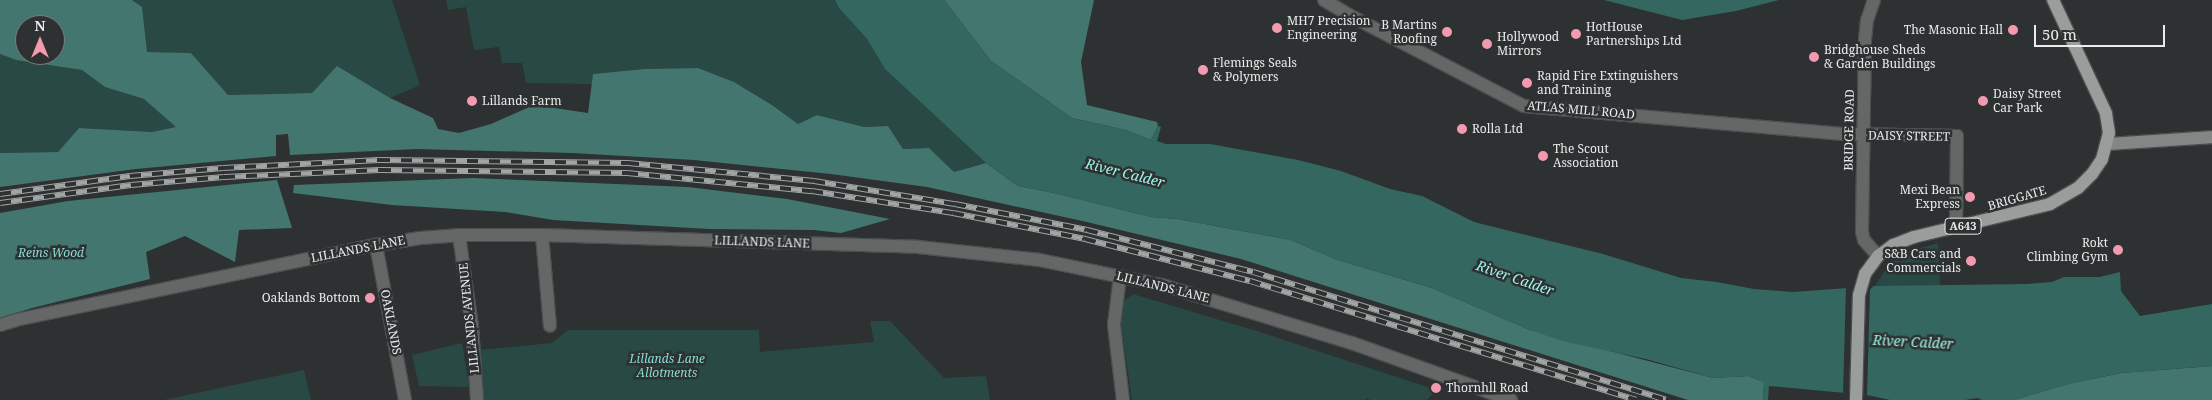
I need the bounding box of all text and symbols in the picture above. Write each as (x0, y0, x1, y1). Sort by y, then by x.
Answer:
place label: MH7 Precision Engineering (1287, 14, 1371, 42)
north arrow (15, 15, 65, 65)
scale bar (2037, 15, 2168, 47)
text: N (34, 16, 46, 35)
place label: B Martins Roofing (1381, 18, 1437, 46)
place label: HotHouse Partnerships Ltd (1586, 20, 1682, 48)
marker: MH7 Precision Engineering (1271, 22, 1283, 34)
place label: The Masonic Hall (1904, 23, 2003, 37)
marker: The Masonic Hall (2007, 24, 2019, 36)
text: 50 m (2042, 24, 2077, 44)
marker: B Martins Roofing (1441, 26, 1453, 38)
marker: HotHouse Partnerships Ltd (1570, 28, 1582, 40)
place label: Hollywood Mirrors (1497, 30, 1559, 58)
marker: Hollywood Mirrors (1481, 38, 1493, 50)
place label: Bridghouse Sheds & Garden Buildings (1824, 43, 1935, 71)
marker: Bridghouse Sheds & Garden Buildings (1808, 51, 1820, 63)
place label: Flemings Seals & Polymers (1213, 56, 1297, 84)
marker: Flemings Seals & Polymers (1197, 64, 1209, 76)
place label: Rapid Fire Extinguishers and Training (1537, 69, 1678, 97)
marker: Rapid Fire Extinguishers and Training (1521, 77, 1533, 89)
place label: Daisy Street Car Park (1993, 87, 2061, 115)
street label: BRIDGE ROAD (1841, 89, 1857, 171)
place label: Lillands Farm (482, 94, 561, 108)
marker: Lillands Farm (466, 95, 478, 107)
marker: Daisy Street Car Park (1977, 95, 1989, 107)
street label: ATLAS MILL ROAD (1527, 98, 1635, 122)
place label: Rolla Ltd (1472, 122, 1523, 136)
marker: Rolla Ltd (1456, 123, 1468, 135)
street label: DAISY STREET (1868, 128, 1950, 144)
place label: The Scout Association (1553, 142, 1618, 170)
marker: The Scout Association (1537, 150, 1549, 162)
water label: River Calder (1084, 155, 1166, 191)
place label: Mexi Bean Express (1900, 183, 1960, 211)
street label: BRIGGATE (1986, 183, 2048, 213)
marker: Mexi Bean Express (1964, 191, 1976, 203)
road number: A643 (1944, 218, 1982, 235)
street label: LILLANDS LANE (310, 233, 406, 265)
street label: LILLANDS LANE (714, 233, 810, 251)
place label: Rokt Climbing Gym (2027, 236, 2108, 264)
marker: Rokt Climbing Gym (2112, 244, 2124, 256)
park label: Reins Wood (18, 246, 84, 260)
place label: S&B Cars and Commercials (1884, 247, 1961, 275)
marker: S&B Cars and Commercials (1965, 255, 1977, 267)
water label: River Calder (1474, 257, 1556, 299)
street label: LILLANDS AVENUE (456, 262, 482, 374)
street label: LILLANDS LANE (1115, 268, 1211, 306)
street label: OAKLANDS (378, 288, 404, 356)
place label: Oaklands Bottom (262, 291, 360, 305)
marker: Oaklands Bottom (364, 292, 376, 304)
water label: River Calder (1872, 331, 1954, 353)
park label: Lillands Lane Allotments (629, 352, 705, 380)
place label: Thornhll Road (1446, 381, 1528, 395)
marker: Thornhll Road (1430, 382, 1442, 394)

